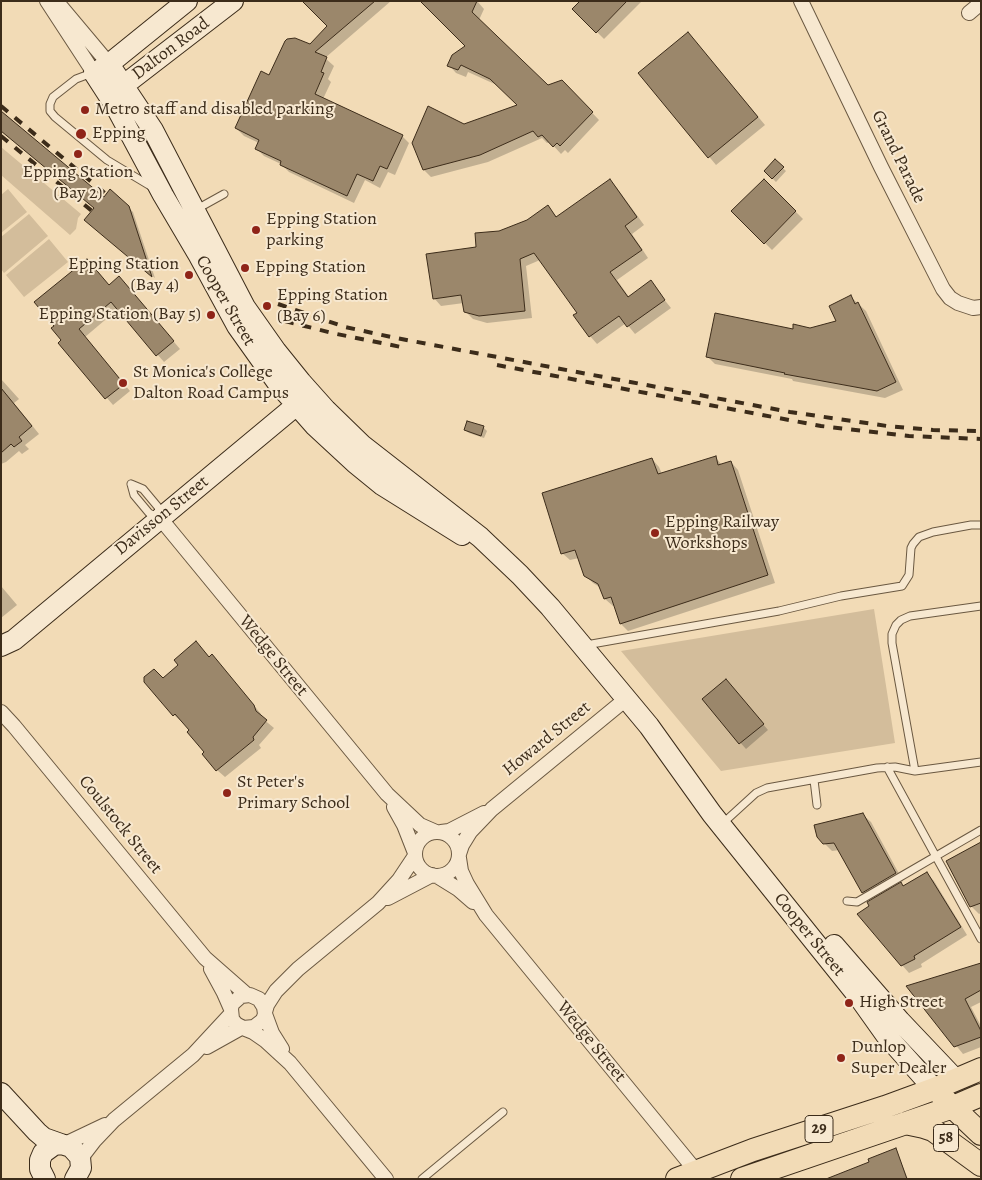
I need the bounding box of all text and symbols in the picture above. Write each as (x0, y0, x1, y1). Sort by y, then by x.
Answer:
street label: Dalton Road (128, 13, 214, 85)
place label: Metro staff and disabled parking (95, 99, 334, 121)
marker: Metro staff and disabled parking (79, 104, 91, 116)
street label: Grand Parade (866, 107, 930, 207)
place label: Epping (92, 123, 146, 145)
marker: Epping (74, 127, 88, 141)
marker: Epping Station (Bay 2) (72, 148, 84, 160)
place label: Epping Station (Bay 2) (23, 162, 133, 204)
place label: Epping Station parking (266, 209, 377, 252)
marker: Epping Station parking (250, 224, 262, 236)
street label: Cooper Street (190, 252, 260, 350)
place label: Epping Station (Bay 4) (68, 254, 179, 296)
place label: Epping Station (255, 257, 366, 279)
marker: Epping Station (239, 262, 251, 274)
marker: Epping Station (Bay 4) (183, 269, 195, 281)
place label: Epping Station (Bay 6) (277, 285, 388, 328)
marker: Epping Station (Bay 6) (261, 300, 273, 312)
place label: Epping Station (Bay 5) (39, 304, 201, 326)
marker: Epping Station (Bay 5) (205, 309, 217, 321)
place label: St Monica's College Dalton Road Campus (133, 362, 289, 404)
marker: St Monica's College Dalton Road Campus (117, 377, 129, 389)
street label: Davisson Street (111, 471, 213, 561)
place label: Epping Railway Workshops (665, 512, 779, 554)
marker: Epping Railway Workshops (649, 527, 661, 539)
street label: Wedge Street (234, 611, 312, 701)
street label: Howard Street (499, 697, 595, 781)
street label: Coulstock Street (74, 771, 166, 879)
place label: St Peter's Primary School (237, 772, 350, 814)
marker: St Peter's Primary School (221, 787, 233, 799)
street label: Cooper Street (769, 889, 849, 981)
place label: High Street (859, 992, 944, 1014)
street label: Wedge Street (552, 997, 630, 1087)
marker: High Street (843, 997, 855, 1009)
place label: Dunlop Super Dealer (851, 1037, 947, 1080)
marker: Dunlop Super Dealer (835, 1052, 847, 1064)
road number: 29 (805, 1116, 833, 1142)
road number: 58 (934, 1124, 958, 1152)

